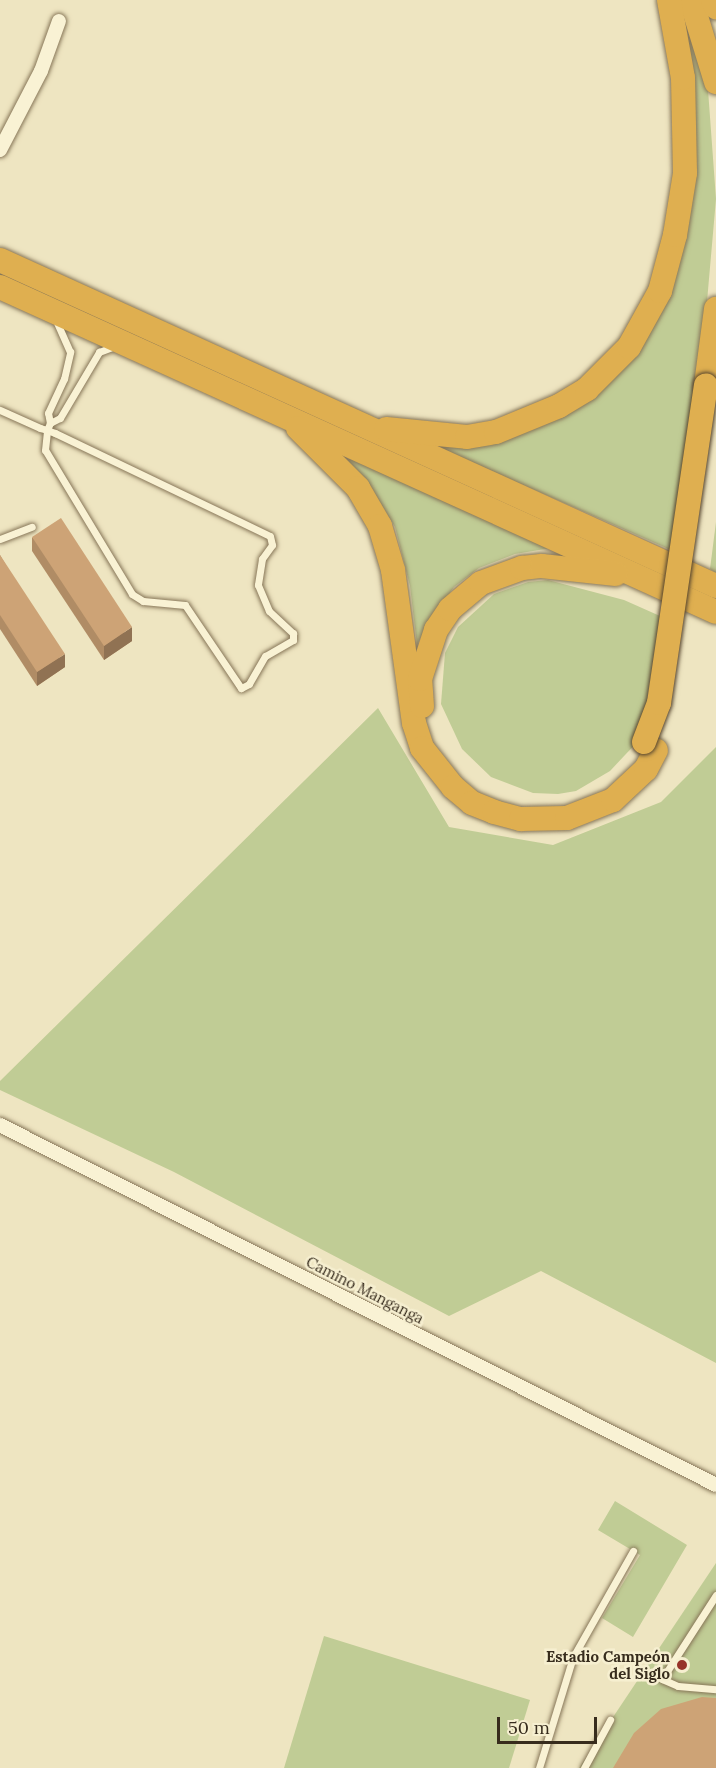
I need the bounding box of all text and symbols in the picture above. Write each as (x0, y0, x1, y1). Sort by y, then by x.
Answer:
street label: Camino Manganga (303, 1253, 427, 1327)
place label: Estadio Campeón del Siglo (546, 1647, 670, 1682)
marker: Estadio Campeón del Siglo (675, 1658, 689, 1672)
scale bar (500, 1705, 600, 1743)
text: 50 m (508, 1716, 550, 1739)

